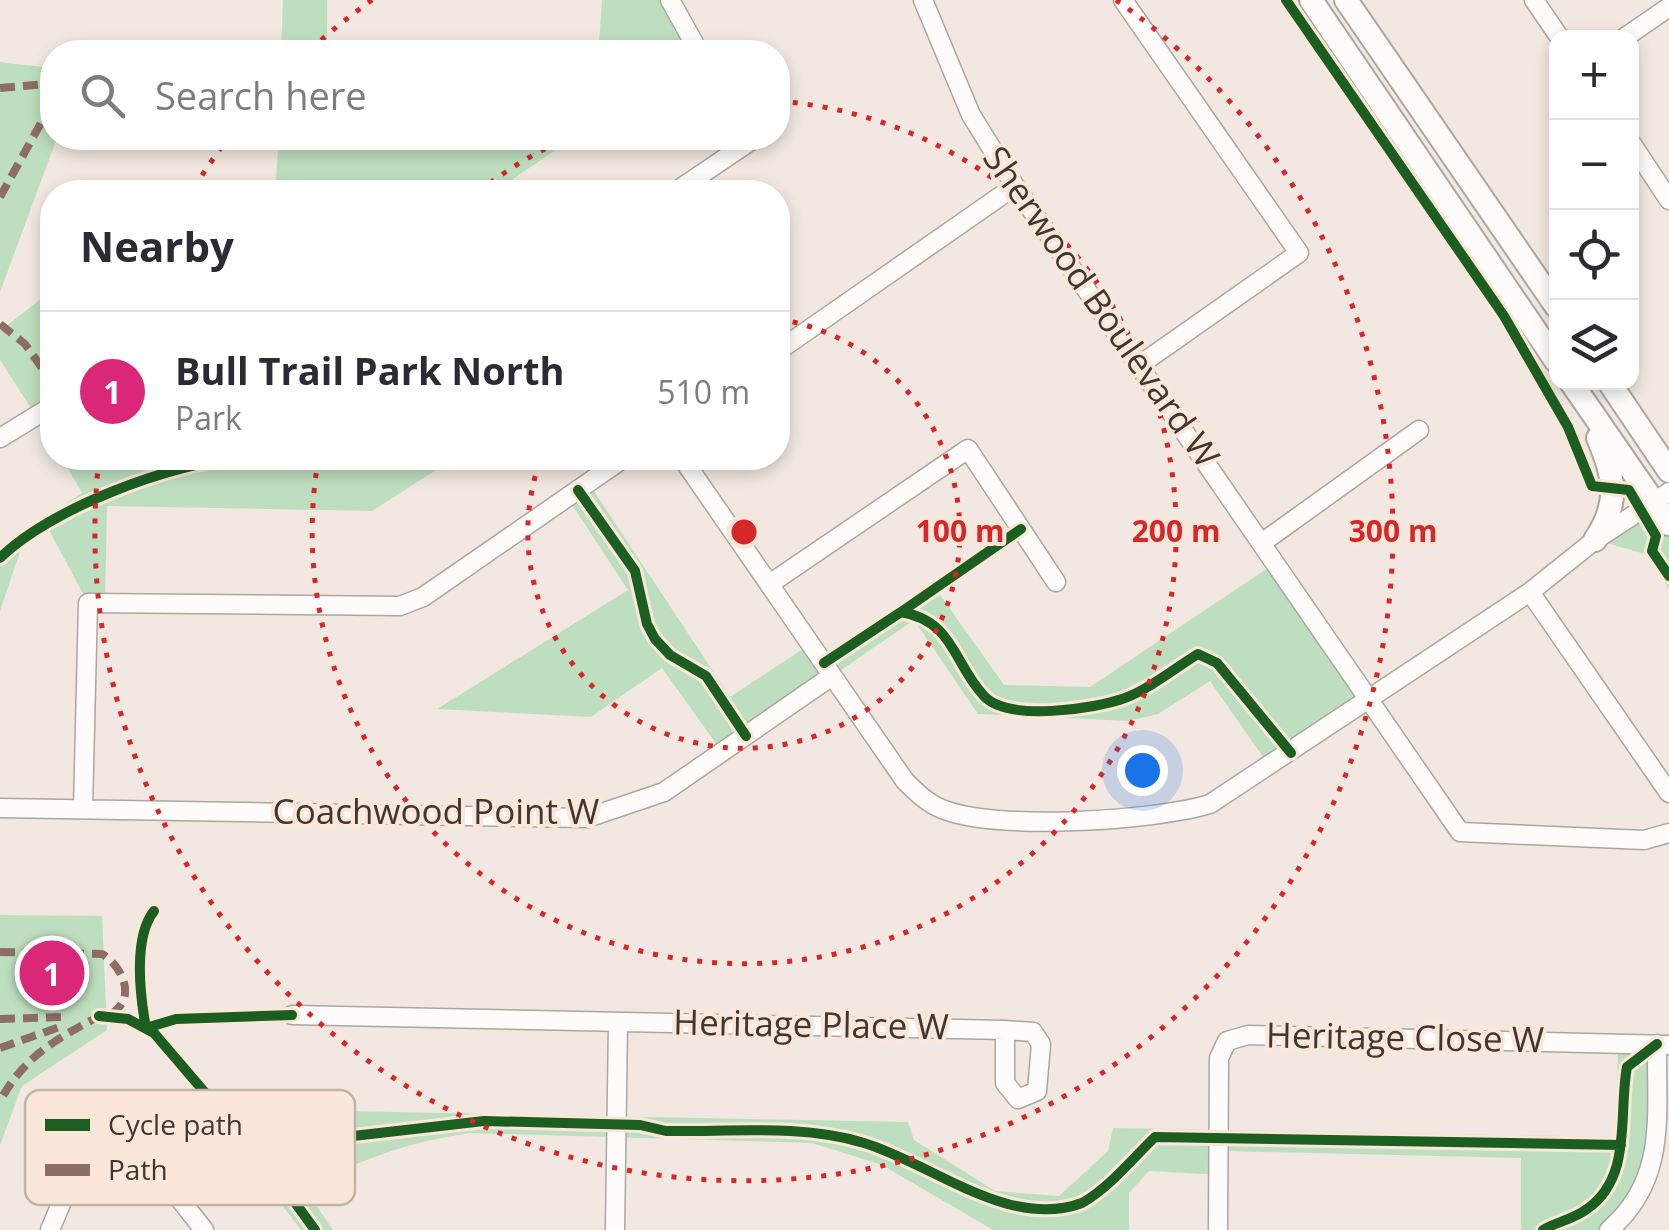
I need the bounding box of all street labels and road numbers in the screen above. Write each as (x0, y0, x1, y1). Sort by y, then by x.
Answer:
street label: Sherwood Boulevard W (973, 136, 1231, 476)
street label: Coachwood Point W (273, 787, 599, 834)
street label: Heritage Place W (673, 998, 949, 1049)
street label: Heritage Close W (1266, 1011, 1544, 1062)

